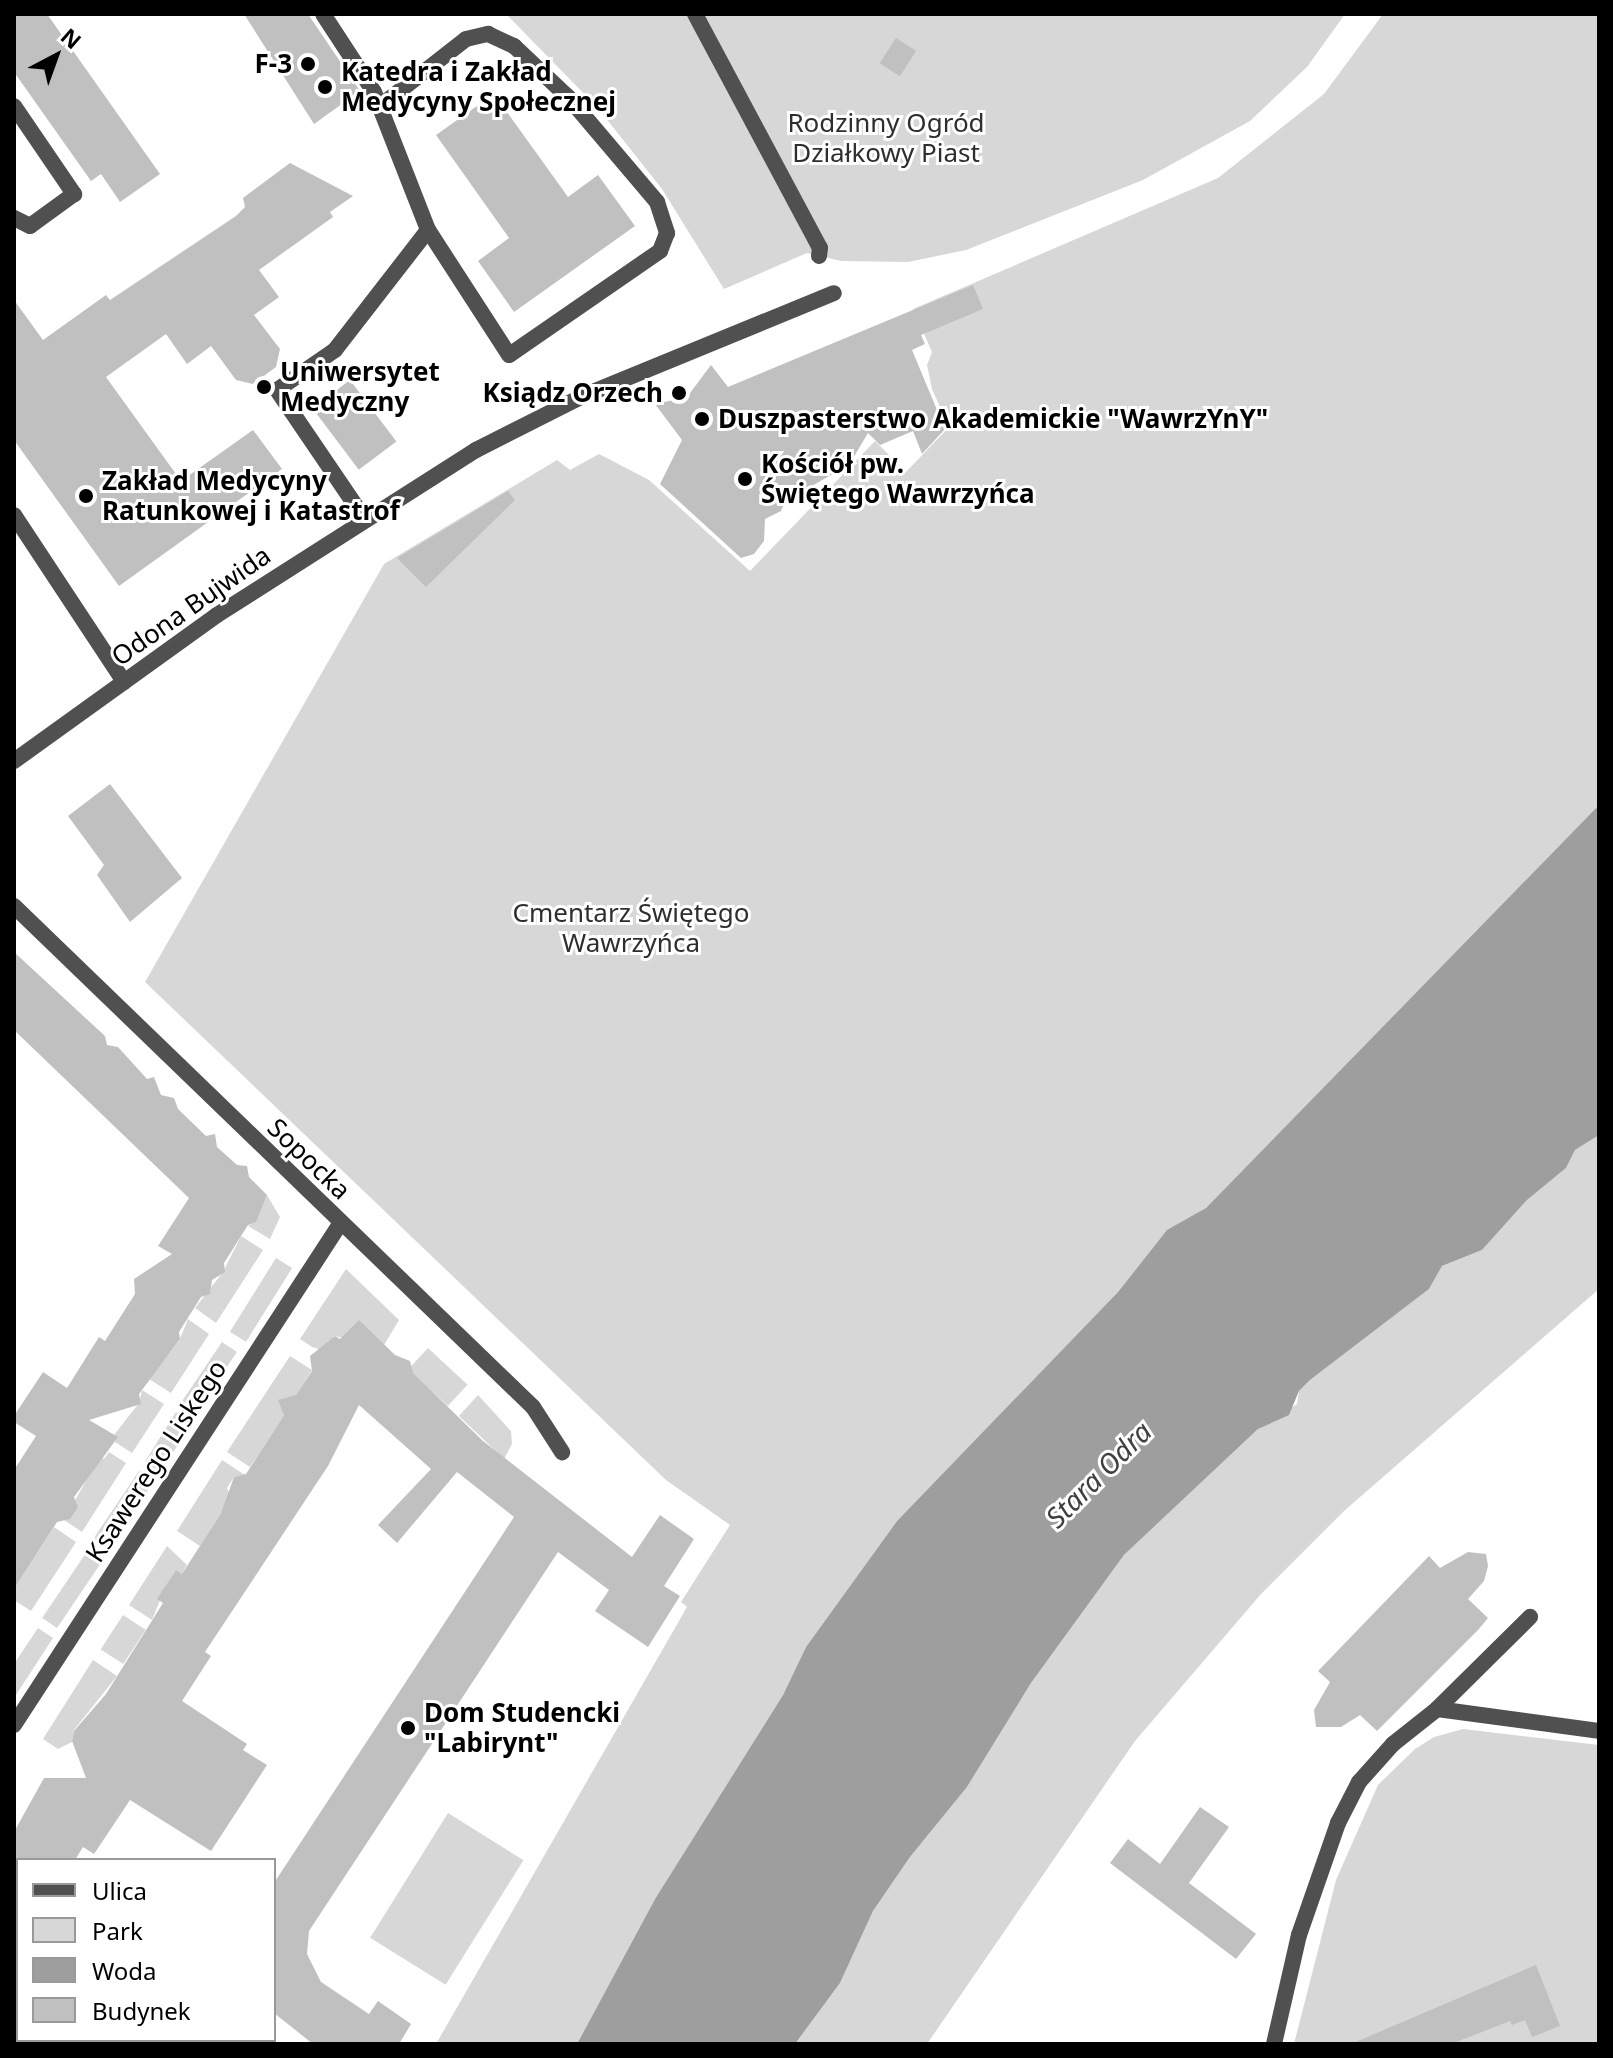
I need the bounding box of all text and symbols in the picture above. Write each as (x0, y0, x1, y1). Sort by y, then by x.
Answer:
north arrow (16, 16, 96, 96)
text: N (55, 21, 88, 55)
place label: F-3 (255, 48, 292, 80)
marker: F-3 (299, 55, 317, 73)
place label: Katedra i Zakład Medycyny Społecznej (341, 56, 616, 118)
marker: Katedra i Zakład Medycyny Społecznej (316, 78, 334, 96)
park label: Rodzinny Ogród Działkowy Piast (787, 107, 985, 168)
place label: Uniwersytet Medyczny (280, 356, 440, 418)
place label: Ksiądz Orzech (482, 377, 663, 409)
marker: Uniwersytet Medyczny (255, 378, 273, 396)
marker: Ksiądz Orzech (670, 384, 688, 402)
place label: Duszpasterstwo Akademickie "WawrzYnY" (718, 403, 1268, 435)
marker: Duszpasterstwo Akademickie "WawrzYnY" (693, 410, 711, 428)
place label: Kościół pw. Świętego Wawrzyńca (761, 448, 1035, 510)
place label: Zakład Medycyny Ratunkowej i Katastrof (102, 465, 400, 526)
marker: Kościół pw. Świętego Wawrzyńca (736, 470, 754, 488)
marker: Zakład Medycyny Ratunkowej i Katastrof (77, 487, 95, 505)
street label: Odona Bujwida (106, 540, 276, 672)
park label: Cmentarz Świętego Wawrzyńca (512, 897, 750, 958)
street label: Sopocka (261, 1112, 357, 1206)
street label: Ksawerego Liskego (79, 1354, 233, 1568)
water label: Stara Odra (1038, 1414, 1158, 1534)
place label: Dom Studencki "Labirynt" (424, 1697, 620, 1758)
marker: Dom Studencki "Labirynt" (399, 1719, 417, 1737)
legend (16, 1858, 276, 2042)
text: Ulica (92, 1874, 147, 1907)
text: Park (92, 1914, 143, 1947)
text: Woda (92, 1954, 157, 1987)
text: Budynek (92, 1994, 191, 2027)

